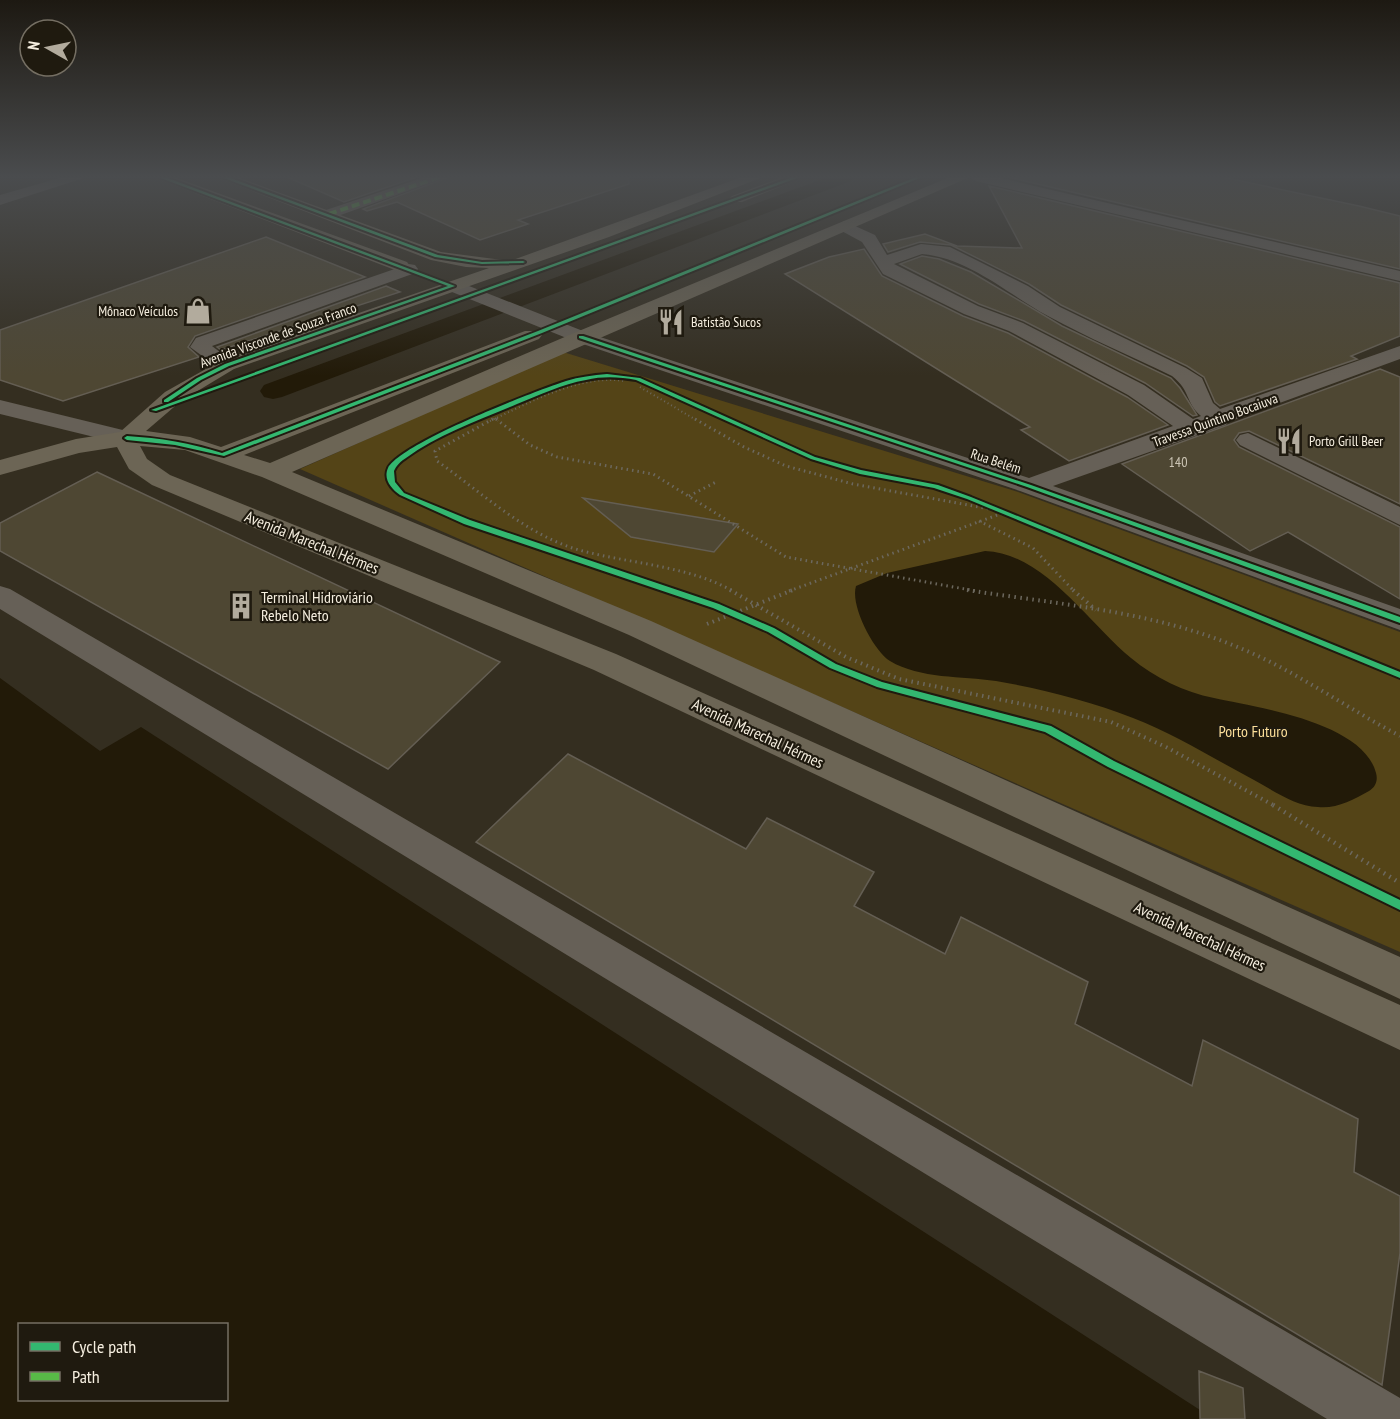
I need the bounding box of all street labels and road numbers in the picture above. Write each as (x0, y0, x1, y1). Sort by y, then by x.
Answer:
street label: Avenida Visconde de Souza Franco (197, 298, 359, 372)
street label: Travessa Quintino Bocaiuva (1150, 389, 1280, 451)
street label: Rua Belém (969, 444, 1023, 478)
street label: Avenida Marechal Hérmes (242, 506, 382, 578)
street label: Avenida Marechal Hérmes (689, 694, 827, 772)
street label: Avenida Marechal Hérmes (1131, 897, 1269, 975)

